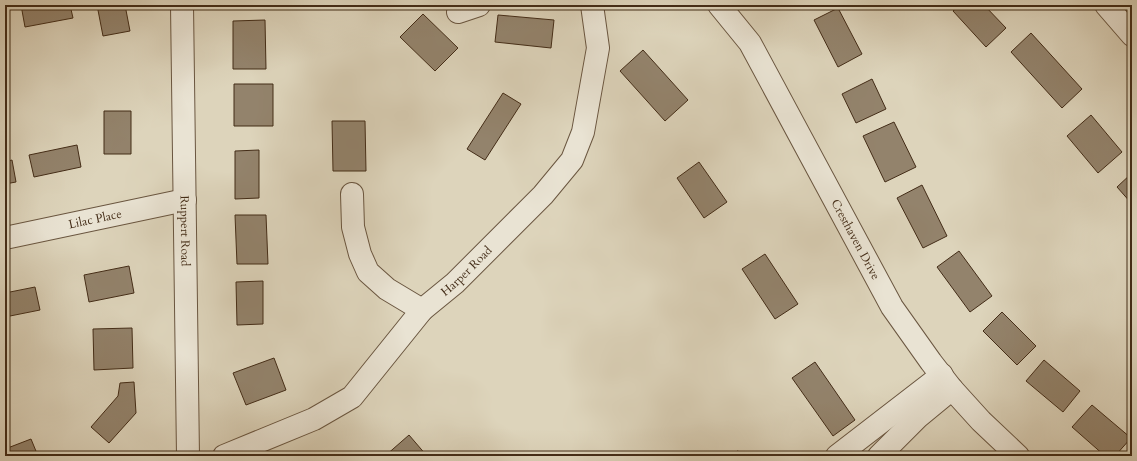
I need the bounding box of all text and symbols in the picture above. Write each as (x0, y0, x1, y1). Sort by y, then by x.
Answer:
street label: Ruppert Road (177, 195, 193, 267)
street label: Cresthaven Drive (827, 196, 884, 282)
street label: Lilac Place (67, 206, 123, 232)
street label: Harper Road (437, 242, 496, 299)

